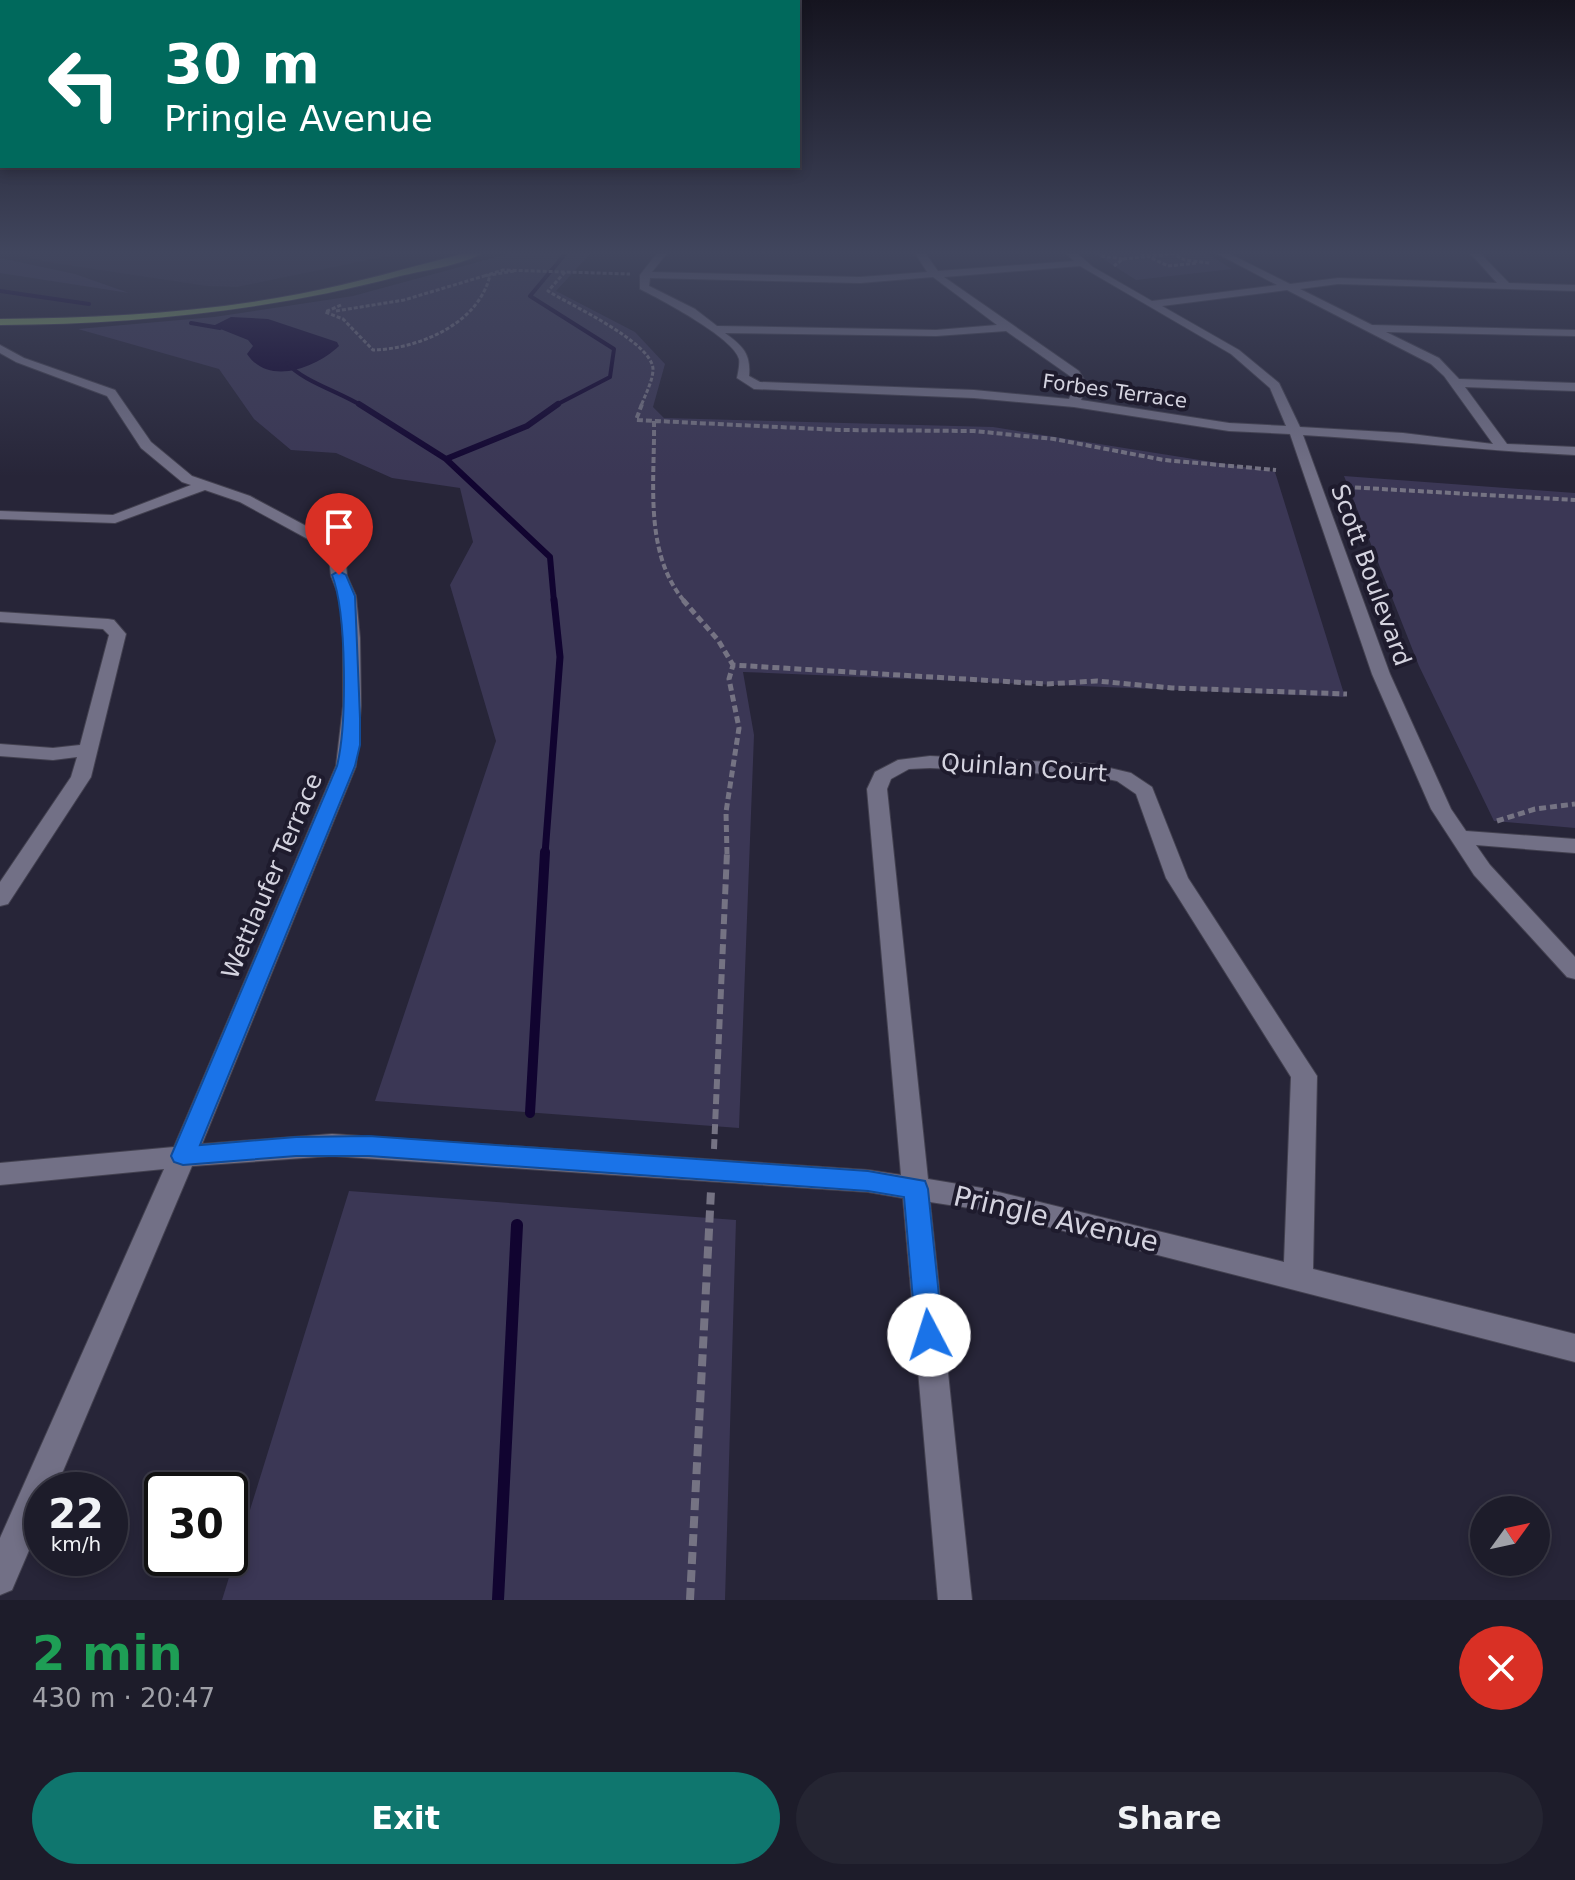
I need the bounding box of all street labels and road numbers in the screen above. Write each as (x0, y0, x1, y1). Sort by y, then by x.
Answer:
street label: Forbes Terrace (1041, 369, 1189, 413)
street label: Scott Boulevard (1325, 480, 1417, 670)
street label: Quinlan Court (940, 748, 1108, 788)
street label: Wettlaufer Terrace (216, 769, 328, 983)
street label: Pringle Avenue (950, 1179, 1162, 1259)

